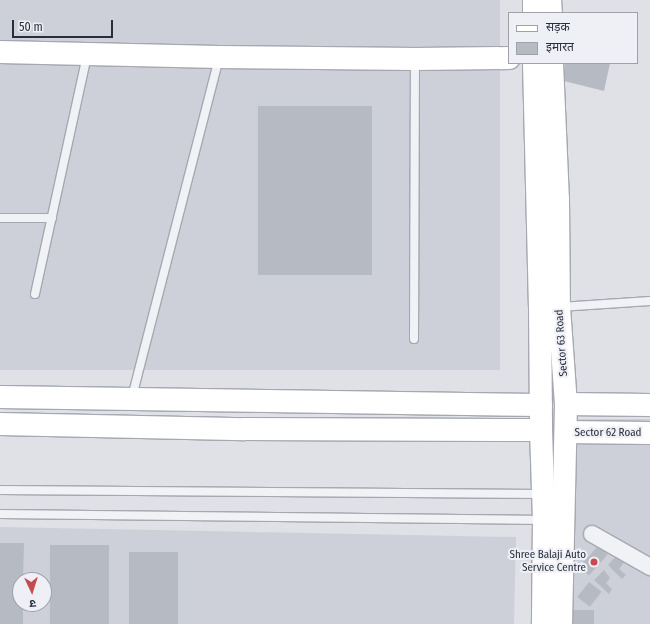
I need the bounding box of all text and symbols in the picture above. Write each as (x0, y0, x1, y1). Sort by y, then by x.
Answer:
scale bar (14, 12, 115, 38)
legend (508, 12, 638, 64)
text: 50 m (19, 20, 43, 34)
text: सड़क (546, 20, 570, 34)
text: इमारत (546, 40, 574, 54)
street label: Sector 63 Road (553, 309, 571, 377)
street label: Sector 62 Road (575, 426, 641, 440)
place label: Shree Balaji Auto Service Centre (509, 549, 586, 575)
marker: Shree Balaji Auto Service Centre (589, 557, 599, 567)
north arrow (12, 572, 52, 612)
text: उ (29, 597, 36, 610)

